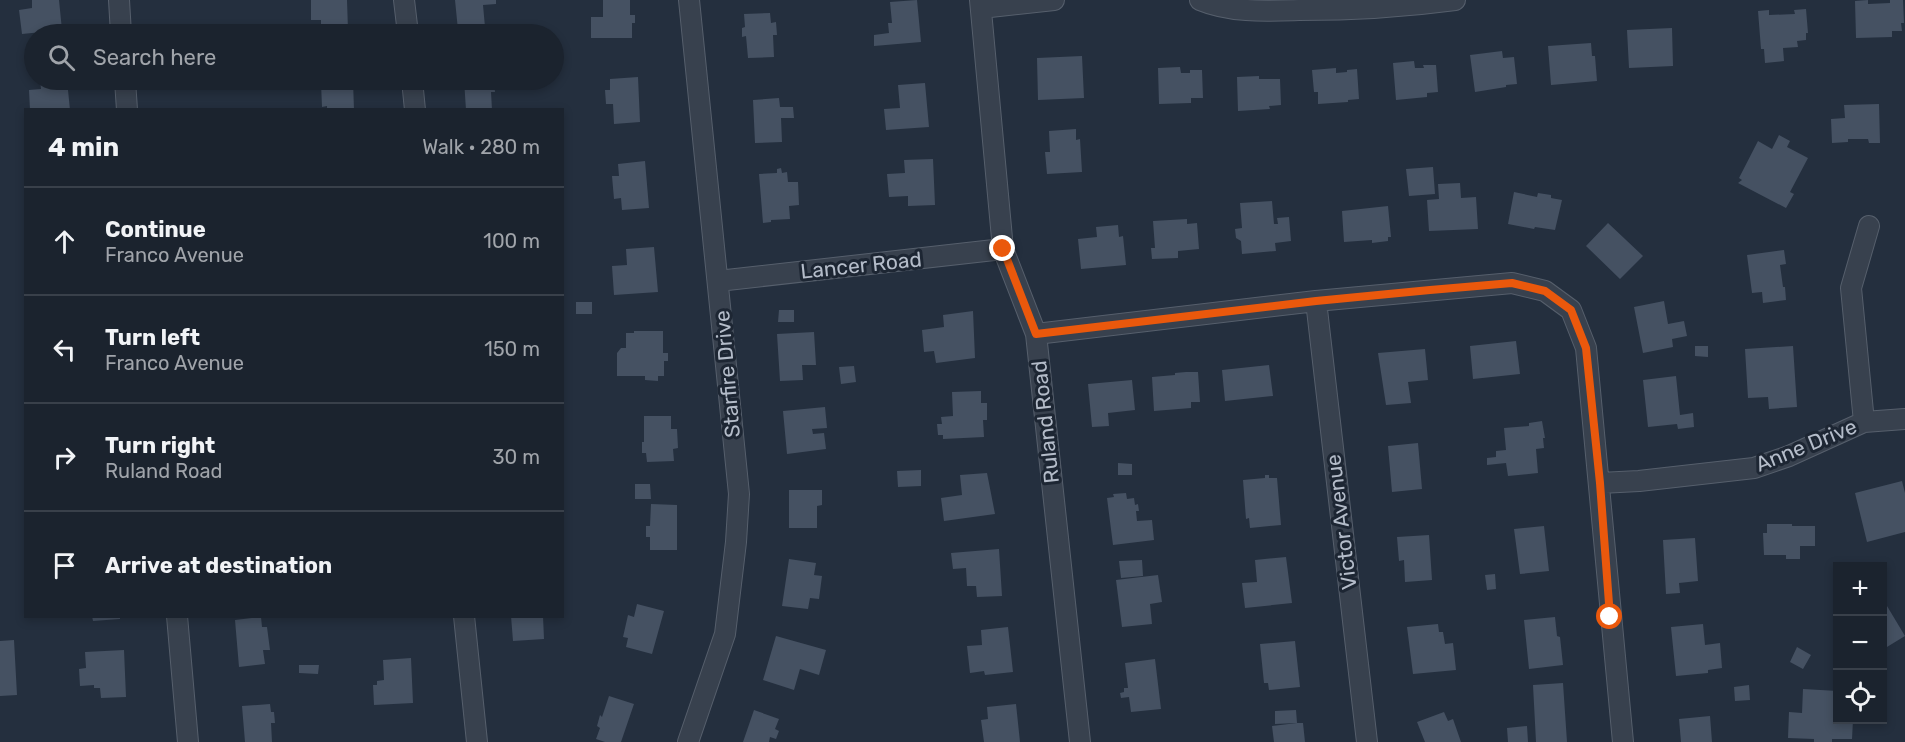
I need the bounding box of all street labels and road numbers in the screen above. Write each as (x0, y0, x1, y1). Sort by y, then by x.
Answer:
street label: Lancer Road (799, 246, 923, 284)
street label: Starfire Drive (709, 309, 745, 439)
street label: Ruland Road (1026, 359, 1064, 485)
street label: Anne Drive (1752, 413, 1860, 477)
street label: Victor Avenue (1320, 453, 1362, 591)

